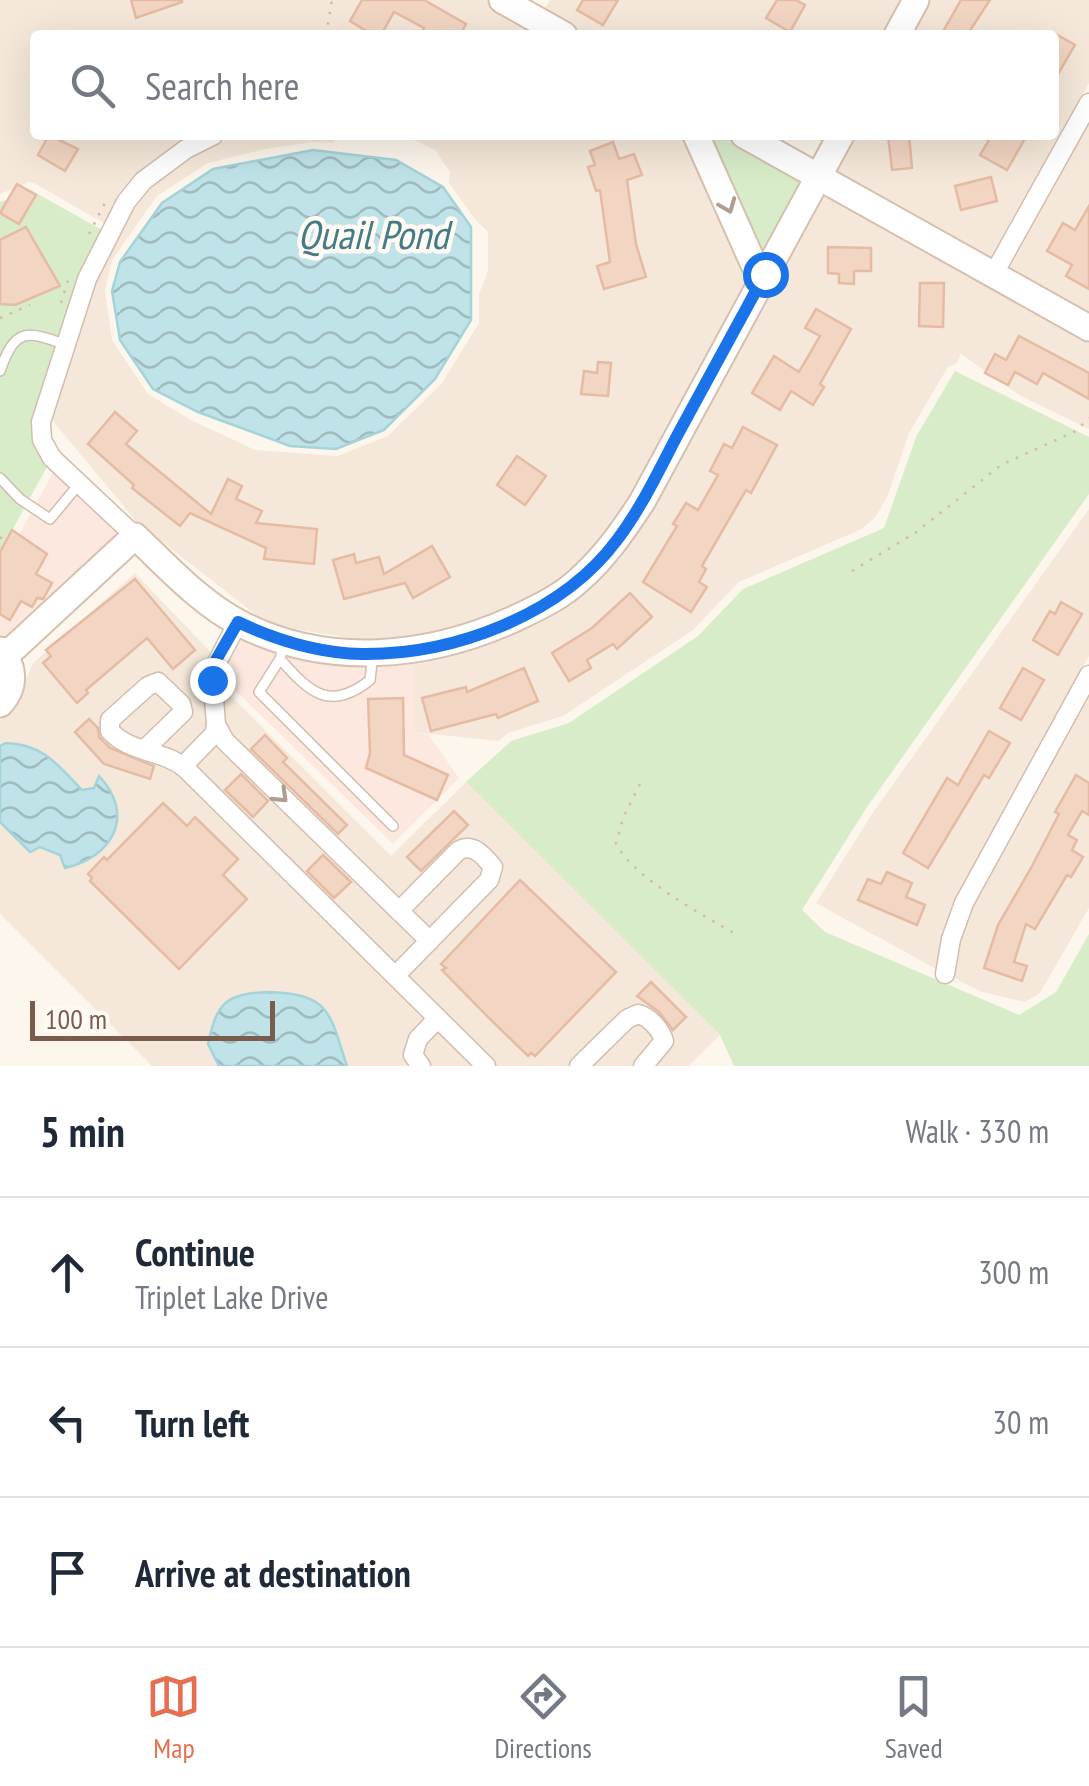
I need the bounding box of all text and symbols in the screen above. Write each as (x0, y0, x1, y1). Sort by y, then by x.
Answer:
search box (30, 30, 1059, 140)
icon: search (65, 58, 120, 113)
text: Search here (145, 61, 299, 110)
one-way arrow (717, 196, 737, 214)
water label: Quail Pond (298, 208, 453, 260)
route start (743, 252, 789, 298)
route end (190, 658, 236, 704)
one-way arrow (270, 784, 288, 802)
scale bar (30, 996, 275, 1040)
text: 100 m (45, 1000, 107, 1037)
text: 5 min (40, 1104, 125, 1159)
text: Walk · 330 m (905, 1110, 1049, 1152)
text: Continue (135, 1227, 255, 1276)
icon: ahead (40, 1245, 95, 1300)
text: 300 m (978, 1251, 1049, 1293)
text: Triplet Lake Drive (135, 1276, 328, 1318)
icon: left (40, 1395, 95, 1450)
text: Turn left (135, 1398, 249, 1447)
text: 30 m (993, 1401, 1049, 1443)
icon: arrive (40, 1545, 95, 1600)
text: Arrive at destination (135, 1548, 411, 1597)
tab: Map (146, 1669, 201, 1766)
tab: Directions (494, 1669, 592, 1766)
tab: Saved (885, 1669, 943, 1766)

